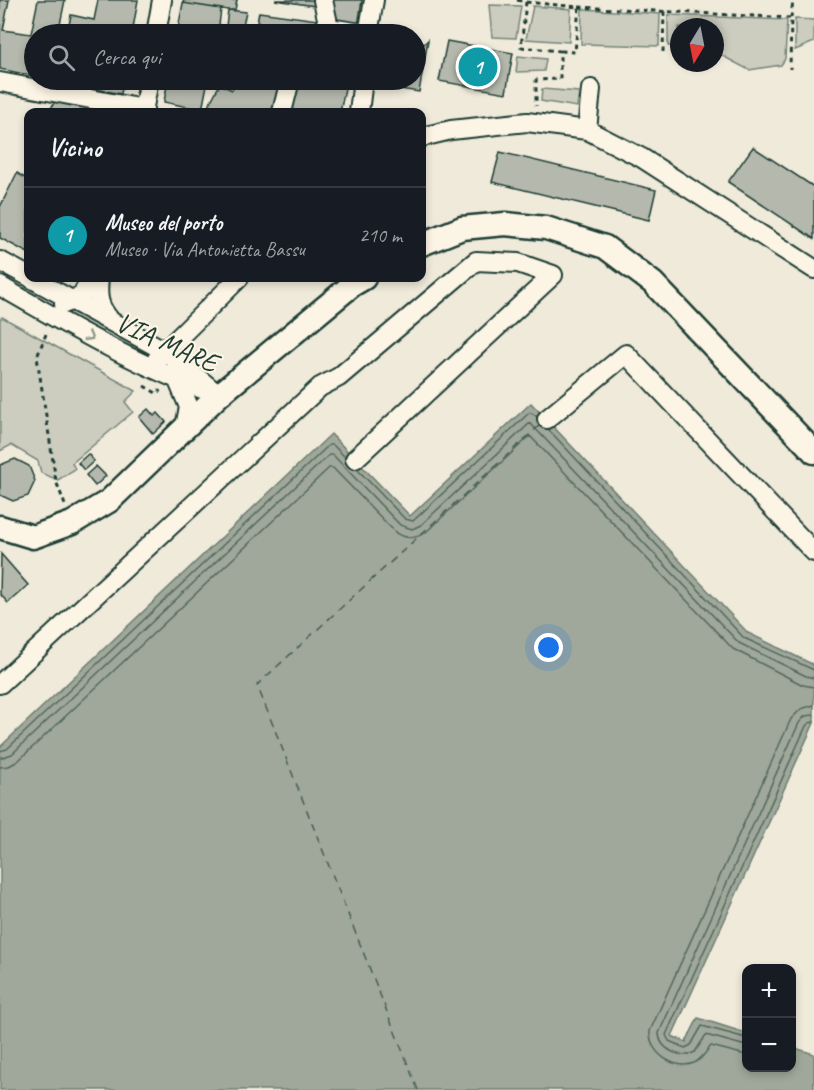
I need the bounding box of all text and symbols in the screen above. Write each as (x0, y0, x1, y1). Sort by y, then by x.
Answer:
north arrow (670, 18, 724, 72)
search box (24, 24, 426, 90)
icon: search (45, 41, 78, 74)
text: Cerca qui (93, 43, 161, 71)
pin: 1 (458, 44, 498, 90)
text: Vicino (48, 131, 102, 164)
text: Museo del porto (105, 209, 222, 237)
text: 1 (63, 223, 72, 248)
text: 210 m (359, 223, 402, 248)
text: Museo · Via Antonietta Bassu (105, 237, 305, 262)
street label: VIA MARE (111, 304, 226, 381)
one-way arrow (83, 329, 93, 341)
your location (534, 633, 563, 662)
map controls (742, 964, 796, 1072)
button: + (742, 964, 796, 1018)
button: − (742, 1018, 796, 1072)

